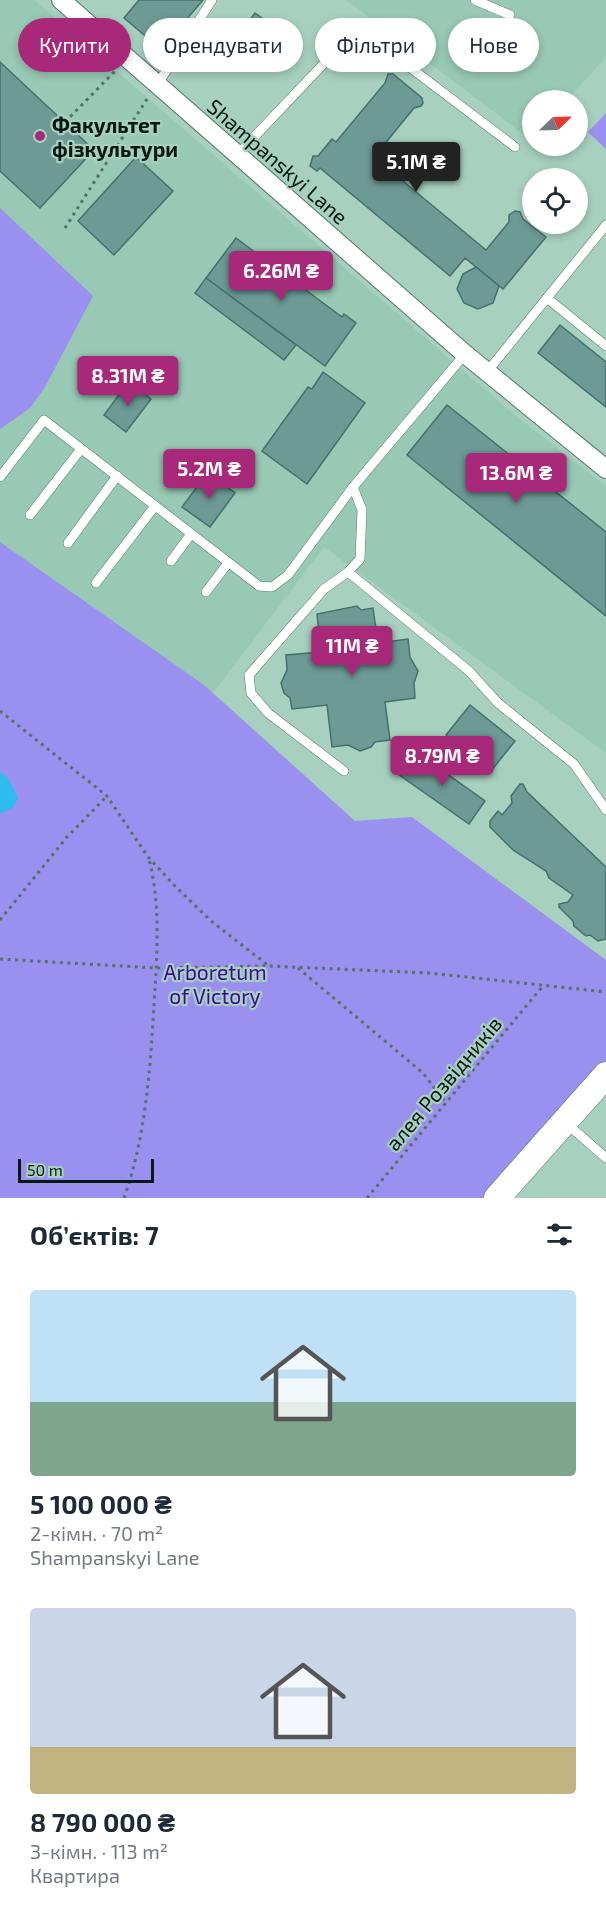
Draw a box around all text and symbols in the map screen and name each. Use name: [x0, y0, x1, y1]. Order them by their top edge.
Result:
chip: Купити: [18, 18, 131, 72]
chip: Орендувати: [143, 18, 303, 72]
chip: Фільтри: [315, 18, 436, 72]
chip: Нове: [448, 18, 539, 72]
north arrow: [522, 90, 588, 156]
map controls: [522, 90, 588, 234]
street label: Shampanskyi Lane: [203, 93, 353, 229]
place label: Факультет фізкультури: [52, 112, 178, 161]
marker: Факультет фізкультури: [33, 129, 47, 143]
pin: 5.1M ₴: [367, 142, 465, 193]
text: 5.1M ₴: [386, 149, 446, 173]
button: locate: [522, 168, 588, 234]
pin: 6.26M ₴: [226, 251, 336, 302]
text: 6.26M ₴: [243, 258, 319, 282]
pin: 8.31M ₴: [73, 356, 183, 407]
text: 8.31M ₴: [91, 363, 165, 387]
pin: 5.2M ₴: [160, 449, 258, 500]
pin: 13.6M ₴: [461, 453, 571, 504]
text: 5.2M ₴: [177, 456, 241, 480]
text: 13.6M ₴: [480, 460, 552, 484]
pin: 11M ₴: [310, 626, 394, 677]
text: 11M ₴: [325, 633, 379, 657]
pin: 8.79M ₴: [387, 736, 497, 787]
text: 8.79M ₴: [404, 743, 480, 767]
park label: Arboretum of Victory: [163, 959, 267, 1008]
street label: алея Розвідників: [380, 1011, 506, 1155]
scale bar: [18, 1156, 154, 1184]
text: 50 m: [27, 1160, 63, 1179]
icon: filters: [543, 1218, 576, 1251]
text: Об’єктів: 7: [30, 1219, 159, 1250]
icon: home: [249, 1329, 357, 1437]
text: 5 100 000 ₴: [30, 1488, 172, 1519]
text: 2-кімн. · 70 m²: [30, 1521, 163, 1545]
text: Shampanskyi Lane: [30, 1545, 200, 1569]
icon: home: [249, 1647, 357, 1755]
text: 8 790 000 ₴: [30, 1806, 175, 1837]
text: 3-кімн. · 113 m²: [30, 1839, 168, 1863]
text: Квартира: [30, 1863, 120, 1887]

